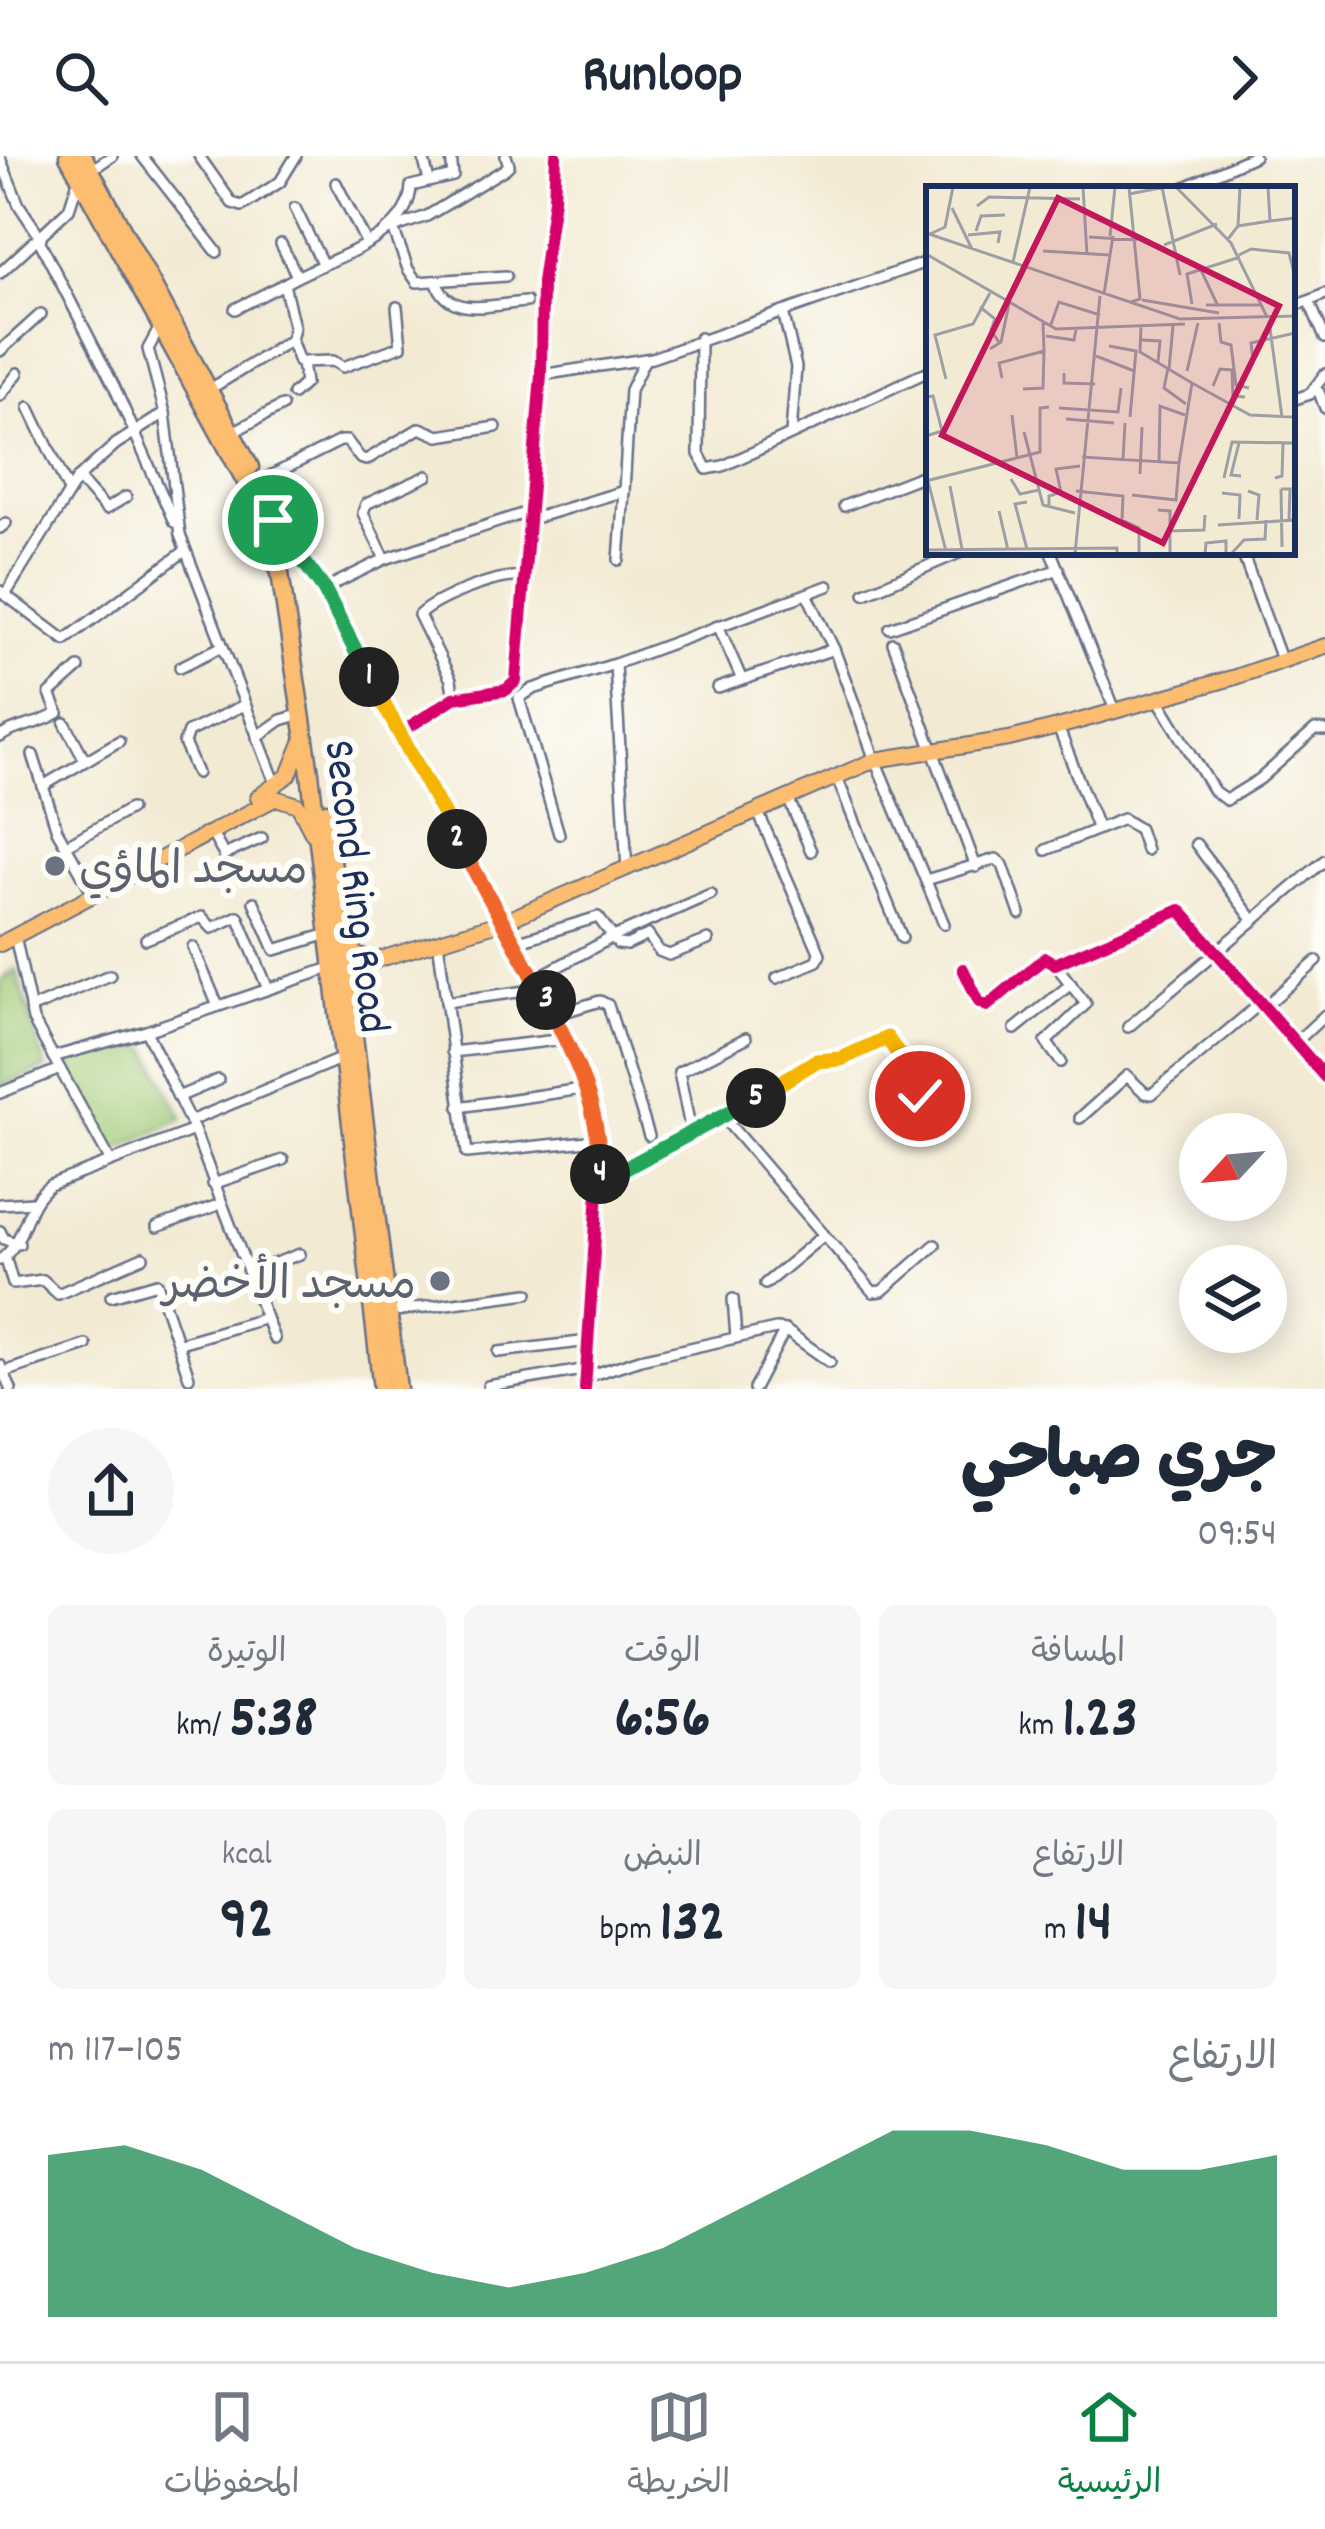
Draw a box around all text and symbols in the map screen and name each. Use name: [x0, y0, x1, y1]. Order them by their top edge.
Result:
text: Runloop: [582, 40, 743, 117]
icon: search: [48, 45, 114, 111]
icon: forward: [1211, 45, 1277, 111]
inset map: [926, 186, 1295, 555]
pin: [222, 469, 324, 571]
icon: arrive: [240, 487, 306, 553]
pin: 1: [339, 647, 399, 707]
text: 1: [365, 653, 373, 700]
street label: Second Ring Road: [303, 737, 403, 1037]
pin: 2: [427, 809, 487, 869]
text: 2: [450, 815, 464, 862]
place label: مسجد الماؤي: [79, 841, 308, 905]
marker: مسجد الماؤي: [42, 853, 68, 879]
pin: 3: [516, 970, 576, 1030]
text: 3: [539, 976, 553, 1023]
pin: [869, 1045, 971, 1147]
icon: check: [887, 1063, 953, 1129]
pin: 5: [726, 1068, 786, 1128]
text: 5: [748, 1074, 764, 1121]
north arrow: [1179, 1113, 1287, 1221]
map controls: [1179, 1113, 1287, 1353]
pin: 4: [570, 1144, 630, 1204]
text: 4: [593, 1150, 607, 1197]
button: layers: [1179, 1245, 1287, 1353]
place label: مسجد الأخضر: [159, 1253, 416, 1320]
marker: مسجد الأخضر: [427, 1268, 453, 1294]
text: جري صباحي: [961, 1417, 1277, 1511]
button: share: [48, 1428, 174, 1554]
text: 09:54: [1197, 1509, 1277, 1564]
text: الوتيرة: [207, 1631, 287, 1678]
text: الوقت: [624, 1631, 701, 1678]
text: المسافة: [1031, 1631, 1125, 1678]
text: 5:38: [229, 1679, 318, 1765]
text: 6:56: [614, 1679, 711, 1765]
text: 1.23: [1062, 1679, 1138, 1765]
text: /km: [176, 1704, 229, 1751]
text: km: [1018, 1704, 1062, 1751]
text: kcal: [222, 1833, 272, 1880]
text: النبض: [623, 1835, 702, 1882]
text: الارتفاع: [1032, 1835, 1124, 1882]
text: 92: [220, 1880, 274, 1966]
text: 132: [659, 1883, 725, 1969]
text: 14: [1074, 1883, 1112, 1969]
text: bpm: [600, 1908, 659, 1955]
text: m: [1044, 1908, 1074, 1955]
text: 105–117 m: [48, 2025, 183, 2080]
text: الارتفاع: [1168, 2033, 1277, 2088]
tab: المحفوظات: [164, 2384, 300, 2510]
tab: الخريطة: [627, 2384, 730, 2510]
tab: الرئيسية: [1058, 2384, 1161, 2510]

